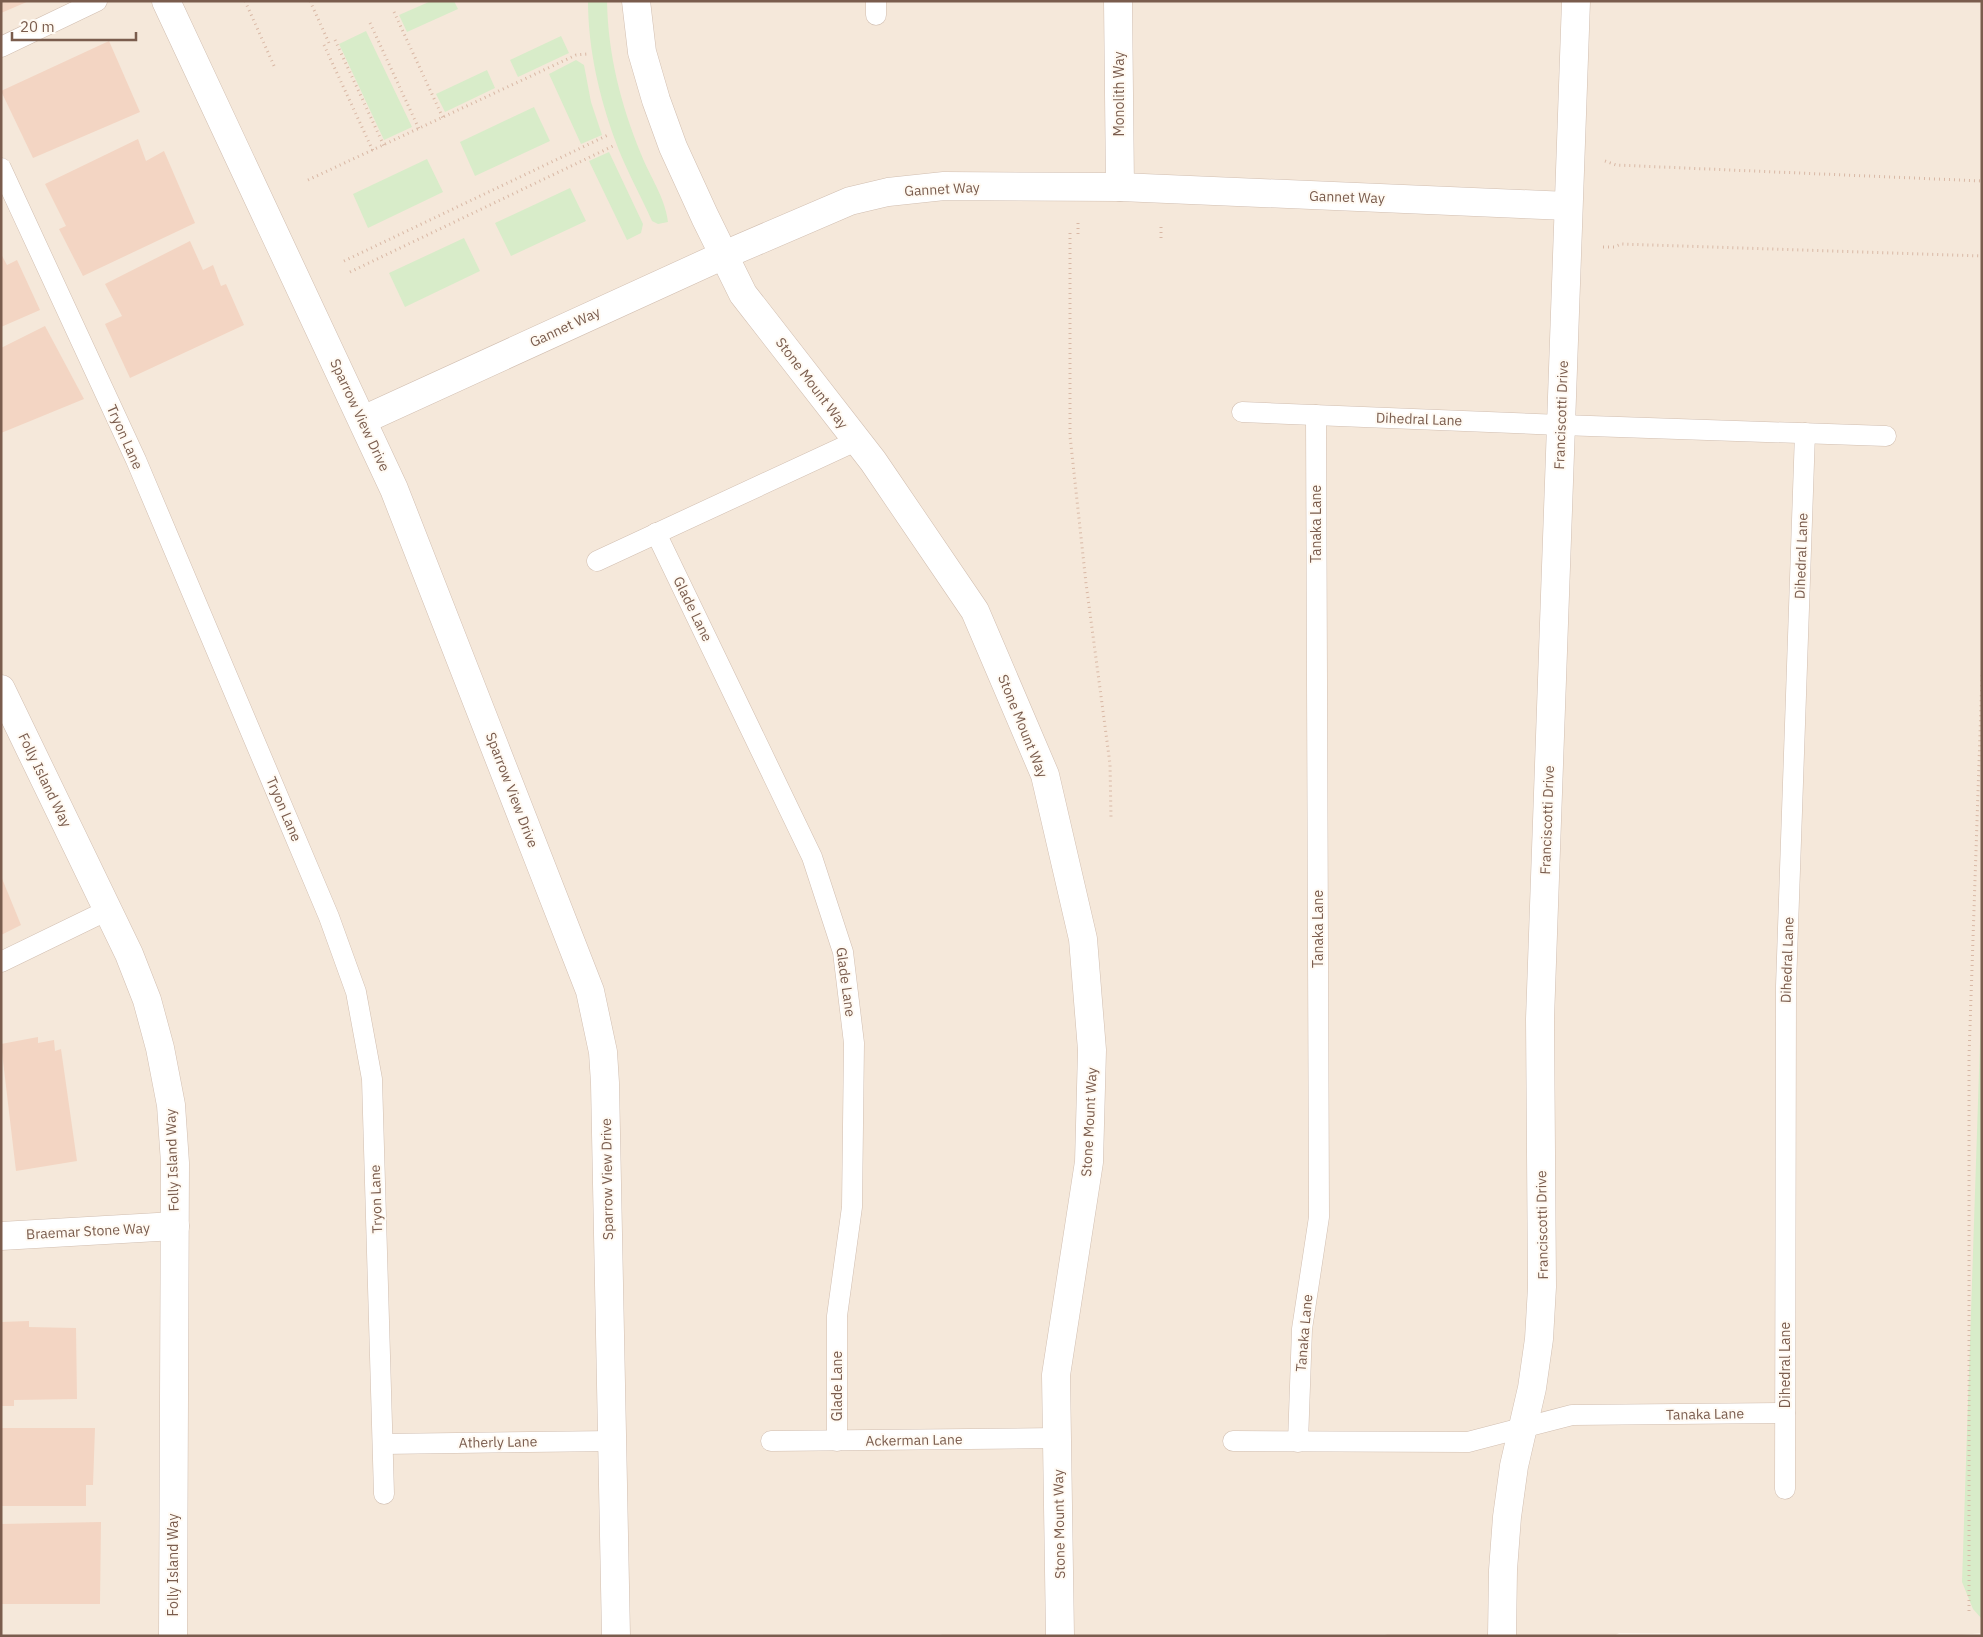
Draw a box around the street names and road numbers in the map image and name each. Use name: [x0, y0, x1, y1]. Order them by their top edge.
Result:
street label: Monolith Way: [1110, 51, 1128, 137]
street label: Gannet Way: [904, 178, 980, 200]
street label: Gannet Way: [1309, 187, 1385, 207]
street label: Gannet Way: [527, 303, 603, 351]
street label: Stone Mount Way: [772, 334, 852, 432]
street label: Sparrow View Drive: [326, 356, 394, 474]
street label: Franciscotti Drive: [1550, 360, 1572, 470]
street label: Tryon Lane: [103, 402, 147, 472]
street label: Dihedral Lane: [1375, 408, 1463, 430]
street label: Tanaka Lane: [1307, 485, 1325, 563]
street label: Dihedral Lane: [1790, 512, 1812, 600]
street label: Glade Lane: [670, 573, 717, 645]
street label: Stone Mount Way: [994, 672, 1052, 780]
street label: Folly Island Way: [14, 730, 76, 830]
street label: Sparrow View Drive: [482, 730, 542, 850]
street label: Franciscotti Drive: [1536, 765, 1558, 875]
street label: Tryon Lane: [262, 774, 306, 844]
street label: Tanaka Lane: [1309, 890, 1327, 968]
street label: Dihedral Lane: [1776, 916, 1798, 1004]
street label: Glade Lane: [832, 946, 860, 1018]
street label: Stone Mount Way: [1077, 1067, 1101, 1177]
street label: Folly Island Way: [161, 1108, 183, 1212]
street label: Sparrow View Drive: [597, 1118, 617, 1240]
street label: Tryon Lane: [366, 1164, 386, 1234]
street label: Franciscotti Drive: [1532, 1170, 1552, 1280]
street label: Braemar Stone Way: [26, 1219, 150, 1243]
street label: Tanaka Lane: [1292, 1293, 1316, 1373]
street label: Dihedral Lane: [1776, 1321, 1794, 1408]
street label: Glade Lane: [828, 1351, 846, 1421]
street label: Tanaka Lane: [1666, 1404, 1745, 1424]
street label: Ackerman Lane: [865, 1430, 963, 1450]
street label: Atherly Lane: [459, 1432, 538, 1452]
street label: Stone Mount Way: [1049, 1469, 1069, 1579]
street label: Folly Island Way: [164, 1514, 182, 1616]

